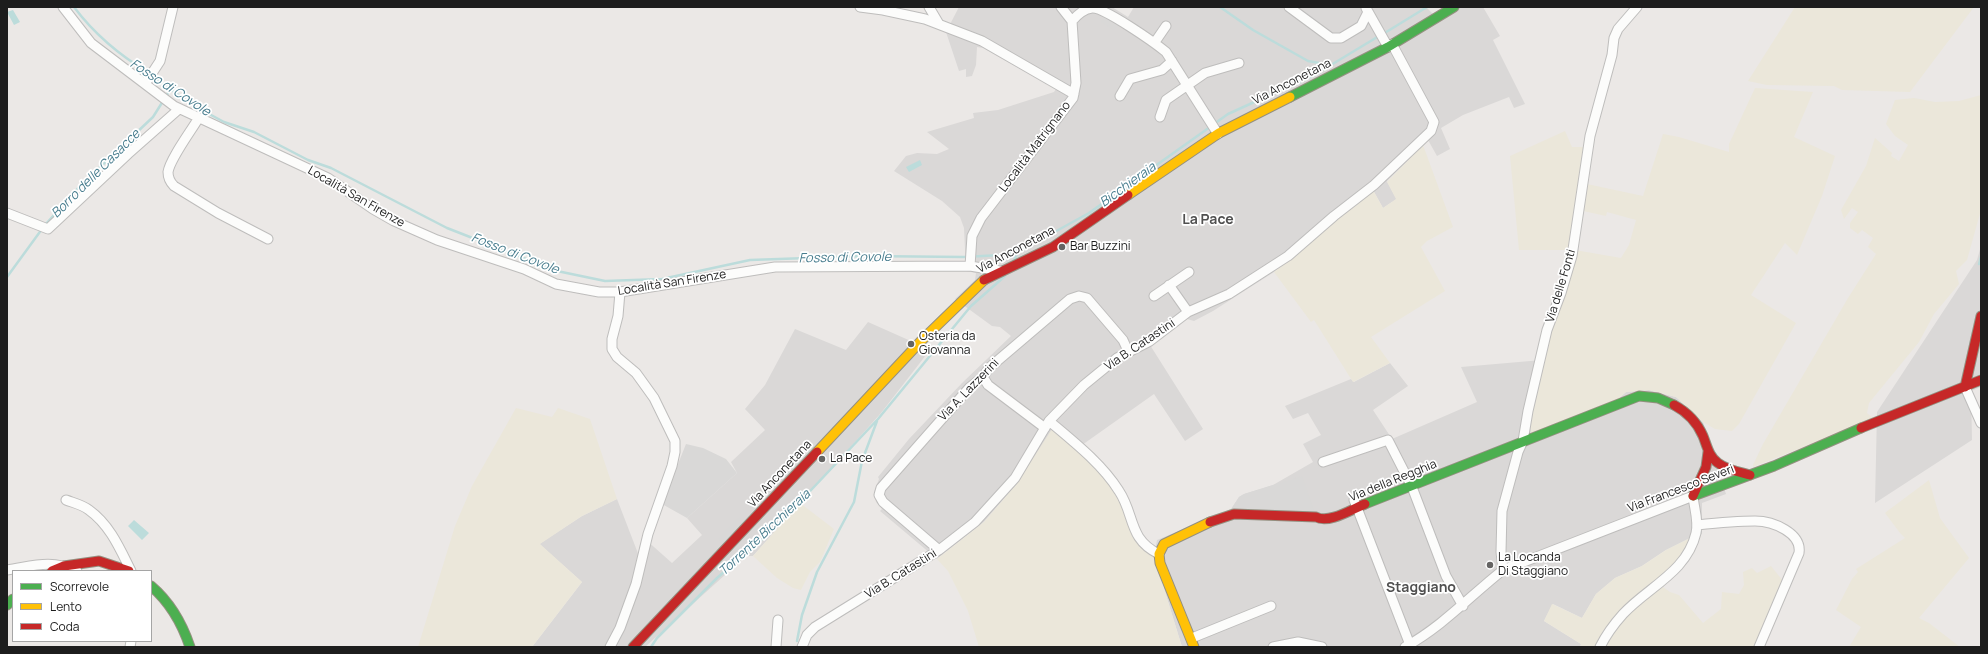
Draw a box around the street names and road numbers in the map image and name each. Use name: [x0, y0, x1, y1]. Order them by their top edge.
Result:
street label: Via Anconetana: [1250, 56, 1334, 108]
street label: Località Matrignano: [996, 99, 1074, 195]
street label: Località San Firenze: [305, 163, 407, 231]
street label: Via Anconetana: [974, 223, 1058, 277]
street label: Via delle Fonti: [1543, 248, 1579, 324]
street label: Località San Firenze: [617, 267, 727, 299]
street label: Via B. Catastini: [1102, 316, 1178, 374]
street label: Via A. Lazzerini: [936, 356, 1002, 424]
street label: Via Anconetana: [745, 437, 815, 511]
street label: Via della Regghia: [1347, 457, 1439, 505]
street label: Via Francesco Severi: [1626, 462, 1736, 516]
street label: Via B. Catastini: [862, 546, 940, 602]

